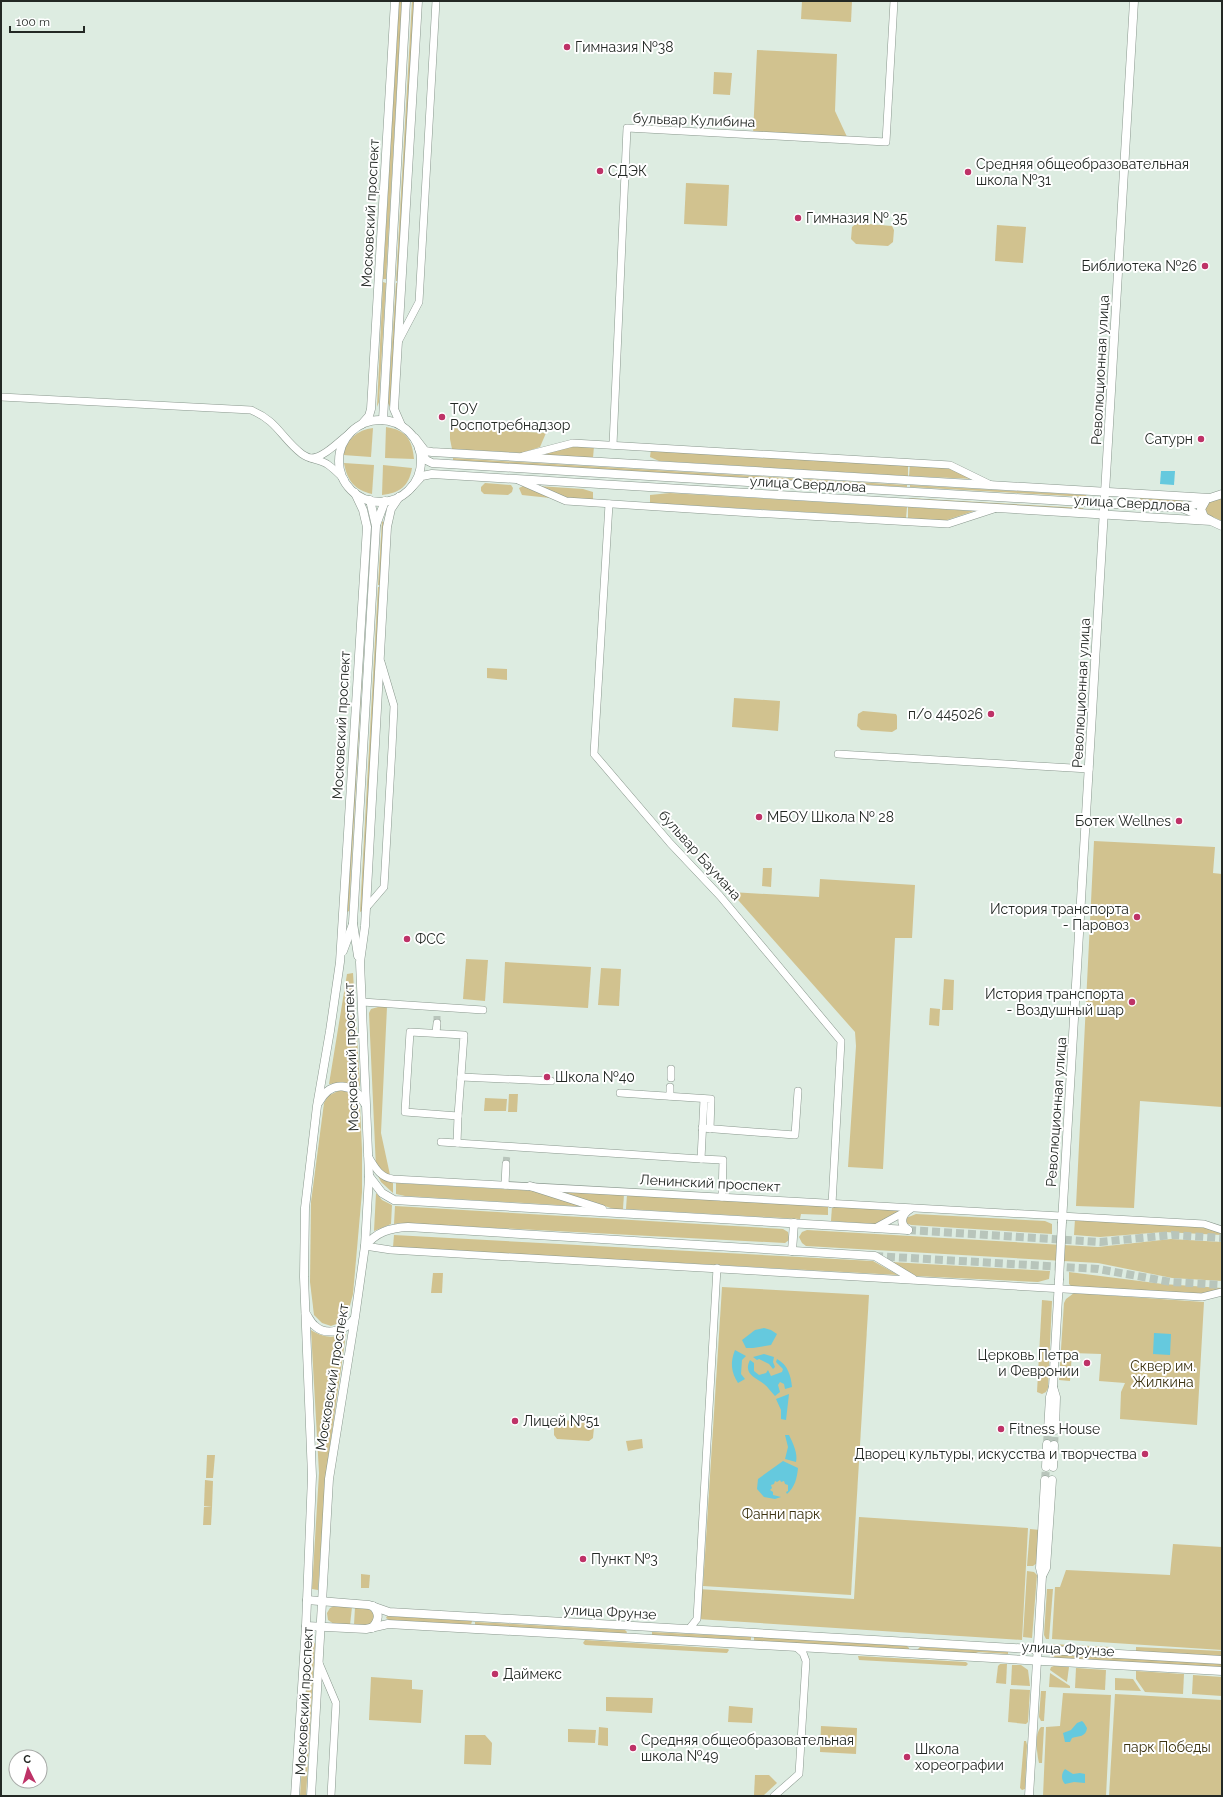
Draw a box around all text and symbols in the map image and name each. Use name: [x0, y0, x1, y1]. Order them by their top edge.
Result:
scale bar: [10, 8, 84, 34]
text: 100 m: [16, 15, 50, 29]
place label: Гимназия №38: [575, 39, 673, 55]
marker: Гимназия №38: [562, 42, 572, 52]
street label: бульвар Кулибина: [632, 110, 756, 130]
street label: Московский проспект: [358, 138, 382, 288]
place label: Средняя общеобразовательная школа №31: [976, 156, 1189, 188]
place label: СДЭК: [608, 163, 647, 179]
marker: СДЭК: [595, 166, 605, 176]
marker: Средняя общеобразовательная школа №31: [963, 167, 973, 177]
place label: Гимназия № 35: [806, 210, 908, 226]
marker: Гимназия № 35: [793, 213, 803, 223]
place label: Библиотека №26: [1081, 258, 1197, 274]
marker: Библиотека №26: [1200, 261, 1210, 271]
street label: Революционная улица: [1088, 295, 1112, 445]
place label: ТОУ Роспотребнадзор: [450, 401, 571, 433]
marker: ТОУ Роспотребнадзор: [437, 412, 447, 422]
place label: Сатурн: [1145, 431, 1193, 447]
marker: Сатурн: [1196, 434, 1206, 444]
street label: улица Свердлова: [749, 473, 867, 495]
street label: улица Свердлова: [1073, 492, 1191, 514]
street label: Революционная улица: [1069, 618, 1093, 768]
street label: Московский проспект: [329, 650, 353, 800]
place label: п/о 445026: [908, 706, 983, 722]
marker: п/о 445026: [986, 709, 996, 719]
street label: бульвар Баумана: [655, 807, 745, 903]
place label: МБОУ Школа № 28: [767, 809, 894, 825]
marker: МБОУ Школа № 28: [754, 812, 764, 822]
place label: Ботек Wellnes: [1075, 813, 1171, 829]
marker: Ботек Wellnes: [1174, 816, 1184, 826]
place label: История транспорта - Паровоз: [990, 901, 1129, 933]
marker: История транспорта - Паровоз: [1132, 912, 1142, 922]
place label: ФСС: [415, 931, 446, 947]
marker: ФСС: [402, 934, 412, 944]
street label: Московский проспект: [340, 982, 362, 1132]
place label: История транспорта - Воздушный шар: [985, 986, 1124, 1018]
marker: История транспорта - Воздушный шар: [1127, 997, 1137, 1007]
street label: Революционная улица: [1043, 1036, 1069, 1188]
place label: Школа №40: [555, 1069, 635, 1085]
marker: Школа №40: [542, 1072, 552, 1082]
street label: Ленинский проспект: [639, 1171, 781, 1195]
street label: Московский проспект: [312, 1302, 352, 1452]
place label: Церковь Петра и Февронии: [978, 1347, 1079, 1379]
marker: Церковь Петра и Февронии: [1082, 1358, 1092, 1368]
park label: Сквер им. Жилкина: [1130, 1358, 1196, 1390]
place label: Лицей №51: [523, 1413, 599, 1429]
marker: Лицей №51: [510, 1416, 520, 1426]
place label: Fitness House: [1009, 1421, 1100, 1437]
marker: Fitness House: [996, 1424, 1006, 1434]
place label: Дворец культуры, искусства и творчества: [854, 1446, 1137, 1462]
marker: Дворец культуры, искусства и творчества: [1140, 1449, 1150, 1459]
park label: Фанни парк: [742, 1506, 820, 1522]
place label: Пункт №3: [591, 1551, 658, 1567]
marker: Пункт №3: [578, 1554, 588, 1564]
street label: улица Фрунзе: [563, 1602, 657, 1622]
street label: Московский проспект: [292, 1626, 316, 1776]
street label: улица Фрунзе: [1021, 1639, 1115, 1659]
place label: Даймекс: [503, 1666, 562, 1682]
marker: Даймекс: [490, 1669, 500, 1679]
place label: Средняя общеобразовательная школа №49: [641, 1732, 854, 1764]
park label: парк Победы: [1123, 1739, 1211, 1755]
place label: Школа хореографии: [915, 1741, 1004, 1773]
marker: Средняя общеобразовательная школа №49: [628, 1743, 638, 1753]
north arrow: [8, 1749, 48, 1789]
marker: Школа хореографии: [902, 1752, 912, 1762]
text: С: [23, 1753, 32, 1766]

